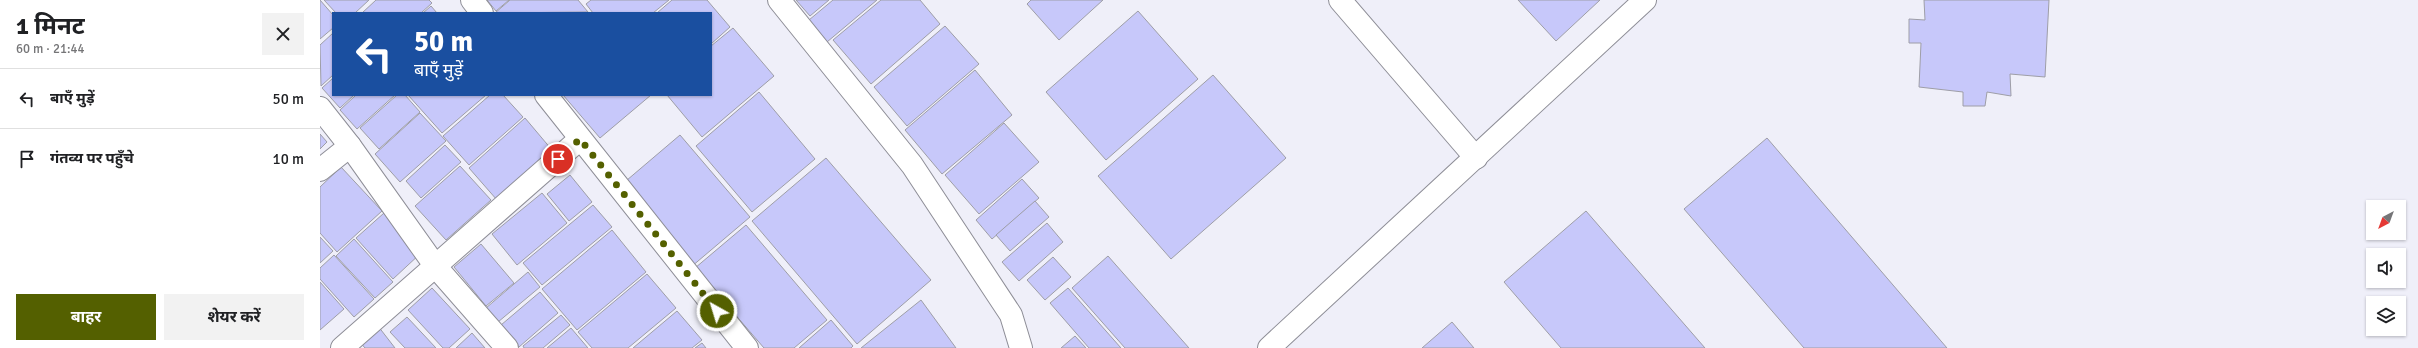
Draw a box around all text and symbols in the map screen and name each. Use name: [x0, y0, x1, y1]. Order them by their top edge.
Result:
text: 1 मिनट: [16, 11, 85, 41]
button: close: [262, 13, 304, 55]
text: 50 m: [414, 25, 473, 59]
icon: left: [348, 28, 400, 80]
text: 60 m · 21:44: [16, 41, 85, 57]
text: बाएँ मुड़ें: [414, 59, 463, 81]
icon: left: [16, 88, 38, 110]
text: बाएँ मुड़ें: [50, 89, 94, 107]
text: 50 m: [273, 90, 304, 108]
pin: [541, 142, 575, 176]
icon: arrive: [16, 148, 38, 170]
icon: arrive: [547, 148, 569, 170]
text: गंतव्य पर पहुँचे: [50, 149, 134, 167]
text: 10 m: [273, 150, 304, 168]
north arrow: [2366, 200, 2406, 240]
map controls: [2366, 200, 2406, 336]
button: sound: [2366, 248, 2406, 288]
position arrow: [696, 290, 738, 332]
button: बाहर: [16, 294, 156, 340]
button: शेयर करें: [164, 294, 304, 340]
button: layers: [2366, 296, 2406, 336]

